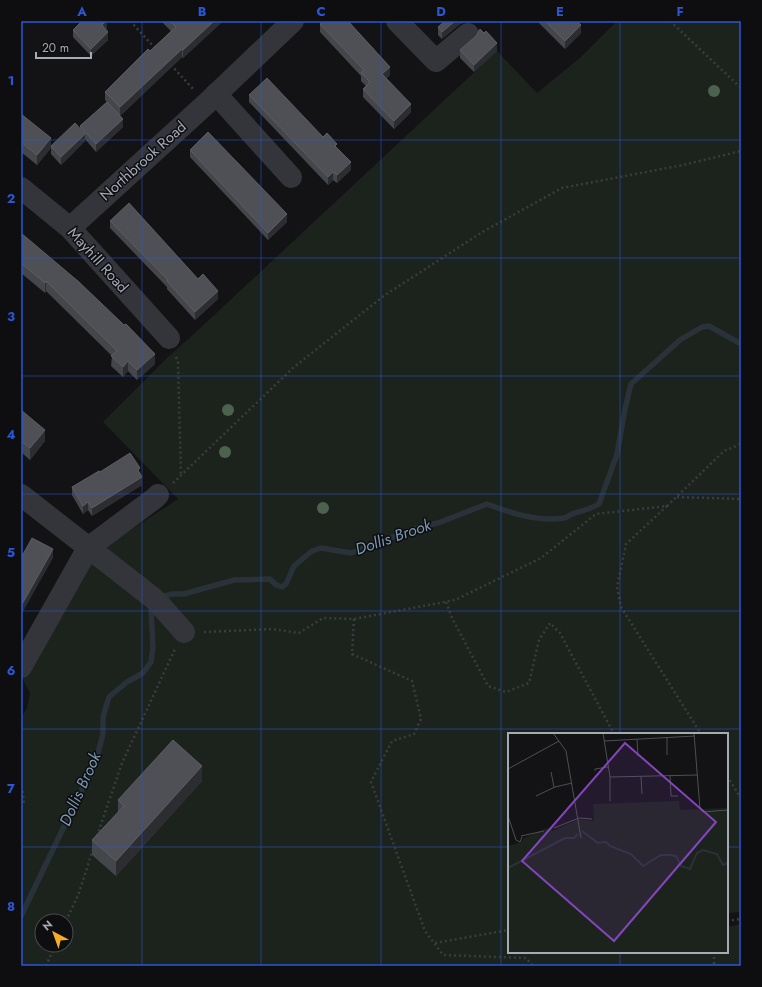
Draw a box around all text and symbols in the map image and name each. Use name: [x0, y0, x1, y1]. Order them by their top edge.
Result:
text: A: [76, 2, 87, 21]
text: B: [198, 2, 207, 21]
text: C: [316, 2, 326, 21]
text: D: [436, 2, 446, 21]
text: E: [556, 2, 564, 21]
text: F: [676, 2, 684, 21]
scale bar: [36, 34, 91, 60]
text: 20 m: [42, 39, 69, 57]
text: 1: [8, 71, 14, 90]
street label: Northbrook Road: [95, 116, 191, 206]
text: 2: [7, 189, 15, 208]
street label: Mayhill Road: [63, 222, 133, 298]
text: 3: [7, 307, 15, 326]
text: 4: [6, 425, 16, 444]
water label: Dollis Brook: [352, 513, 435, 561]
text: 5: [7, 543, 15, 562]
text: 6: [7, 661, 16, 680]
inset map: [508, 733, 728, 953]
water label: Dollis Brook: [53, 747, 107, 830]
text: 7: [7, 779, 15, 798]
text: 8: [7, 897, 15, 916]
north arrow: [34, 913, 74, 953]
text: N: [39, 917, 56, 934]

